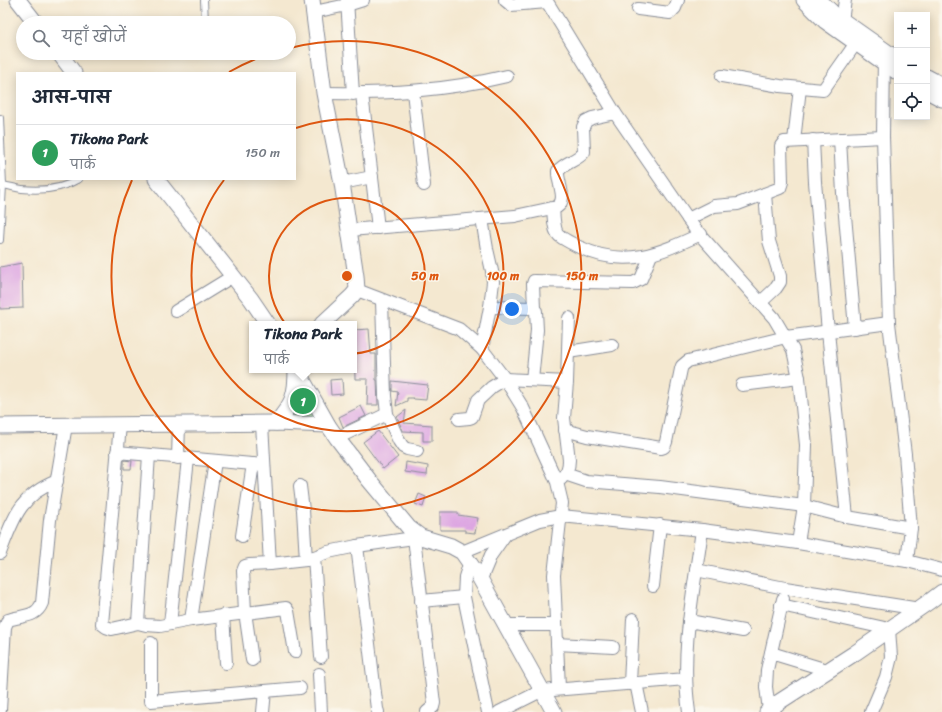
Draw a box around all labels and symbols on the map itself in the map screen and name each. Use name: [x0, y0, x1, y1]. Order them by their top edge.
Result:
text: 50 m: [411, 265, 439, 287]
text: 100 m: [487, 265, 520, 287]
text: 150 m: [566, 265, 599, 287]
centre of rings: [340, 269, 354, 283]
your location: [502, 299, 522, 319]
pin: 1: [290, 386, 316, 416]

